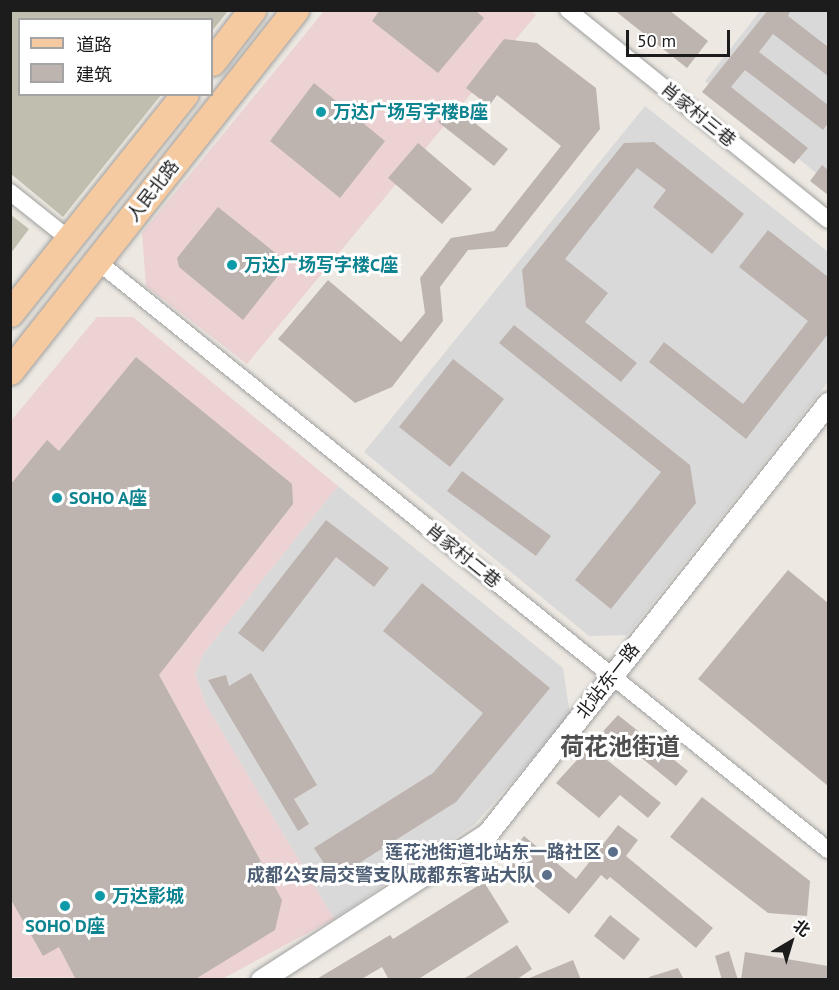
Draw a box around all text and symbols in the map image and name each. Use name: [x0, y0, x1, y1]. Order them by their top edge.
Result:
legend: [18, 18, 213, 96]
scale bar: [629, 18, 732, 56]
text: 50 m: [637, 29, 676, 52]
text: 道路: [76, 33, 112, 56]
text: 建筑: [76, 63, 112, 86]
street label: 肖家村三巷: [656, 78, 740, 152]
place label: 万达广场写字楼B座: [333, 101, 488, 123]
marker: 万达广场写字楼B座: [314, 105, 328, 119]
street label: 人民北路: [122, 156, 184, 226]
place label: 万达广场写字楼C座: [244, 254, 398, 276]
marker: 万达广场写字楼C座: [225, 258, 239, 272]
place label: SOHO A座: [69, 487, 148, 509]
marker: SOHO A座: [50, 491, 64, 505]
street label: 肖家村二巷: [421, 519, 505, 593]
street label: 北站东一路: [572, 639, 644, 723]
district label: 荷花池街道: [560, 733, 680, 761]
place label: 莲花池街道北站东一路社区: [385, 841, 601, 863]
marker: 莲花池街道北站东一路社区: [606, 845, 620, 859]
place label: 成都公安局交警支队成都东客站大队: [247, 864, 535, 886]
marker: 成都公安局交警支队成都东客站大队: [540, 868, 554, 882]
place label: 万达影城: [112, 885, 184, 907]
marker: 万达影城: [93, 889, 107, 903]
marker: SOHO D座: [58, 899, 72, 913]
north arrow: [761, 912, 821, 972]
place label: SOHO D座: [25, 915, 105, 937]
text: 北: [790, 915, 815, 941]

